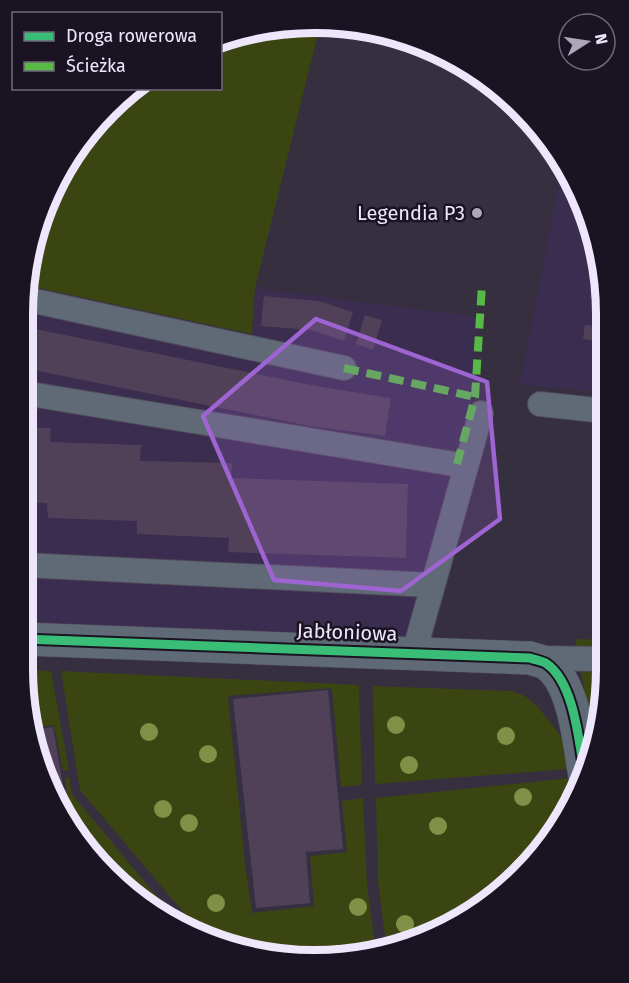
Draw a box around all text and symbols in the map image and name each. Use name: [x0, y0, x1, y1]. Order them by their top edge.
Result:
legend: [12, 12, 222, 90]
north arrow: [557, 12, 617, 72]
text: Droga rowerowa: [66, 25, 197, 47]
text: N: [591, 32, 612, 46]
text: Ścieżka: [66, 55, 126, 77]
place label: Legendia P3: [357, 201, 465, 225]
marker: Legendia P3: [470, 206, 484, 220]
street label: Jabłoniowa: [296, 618, 398, 646]

